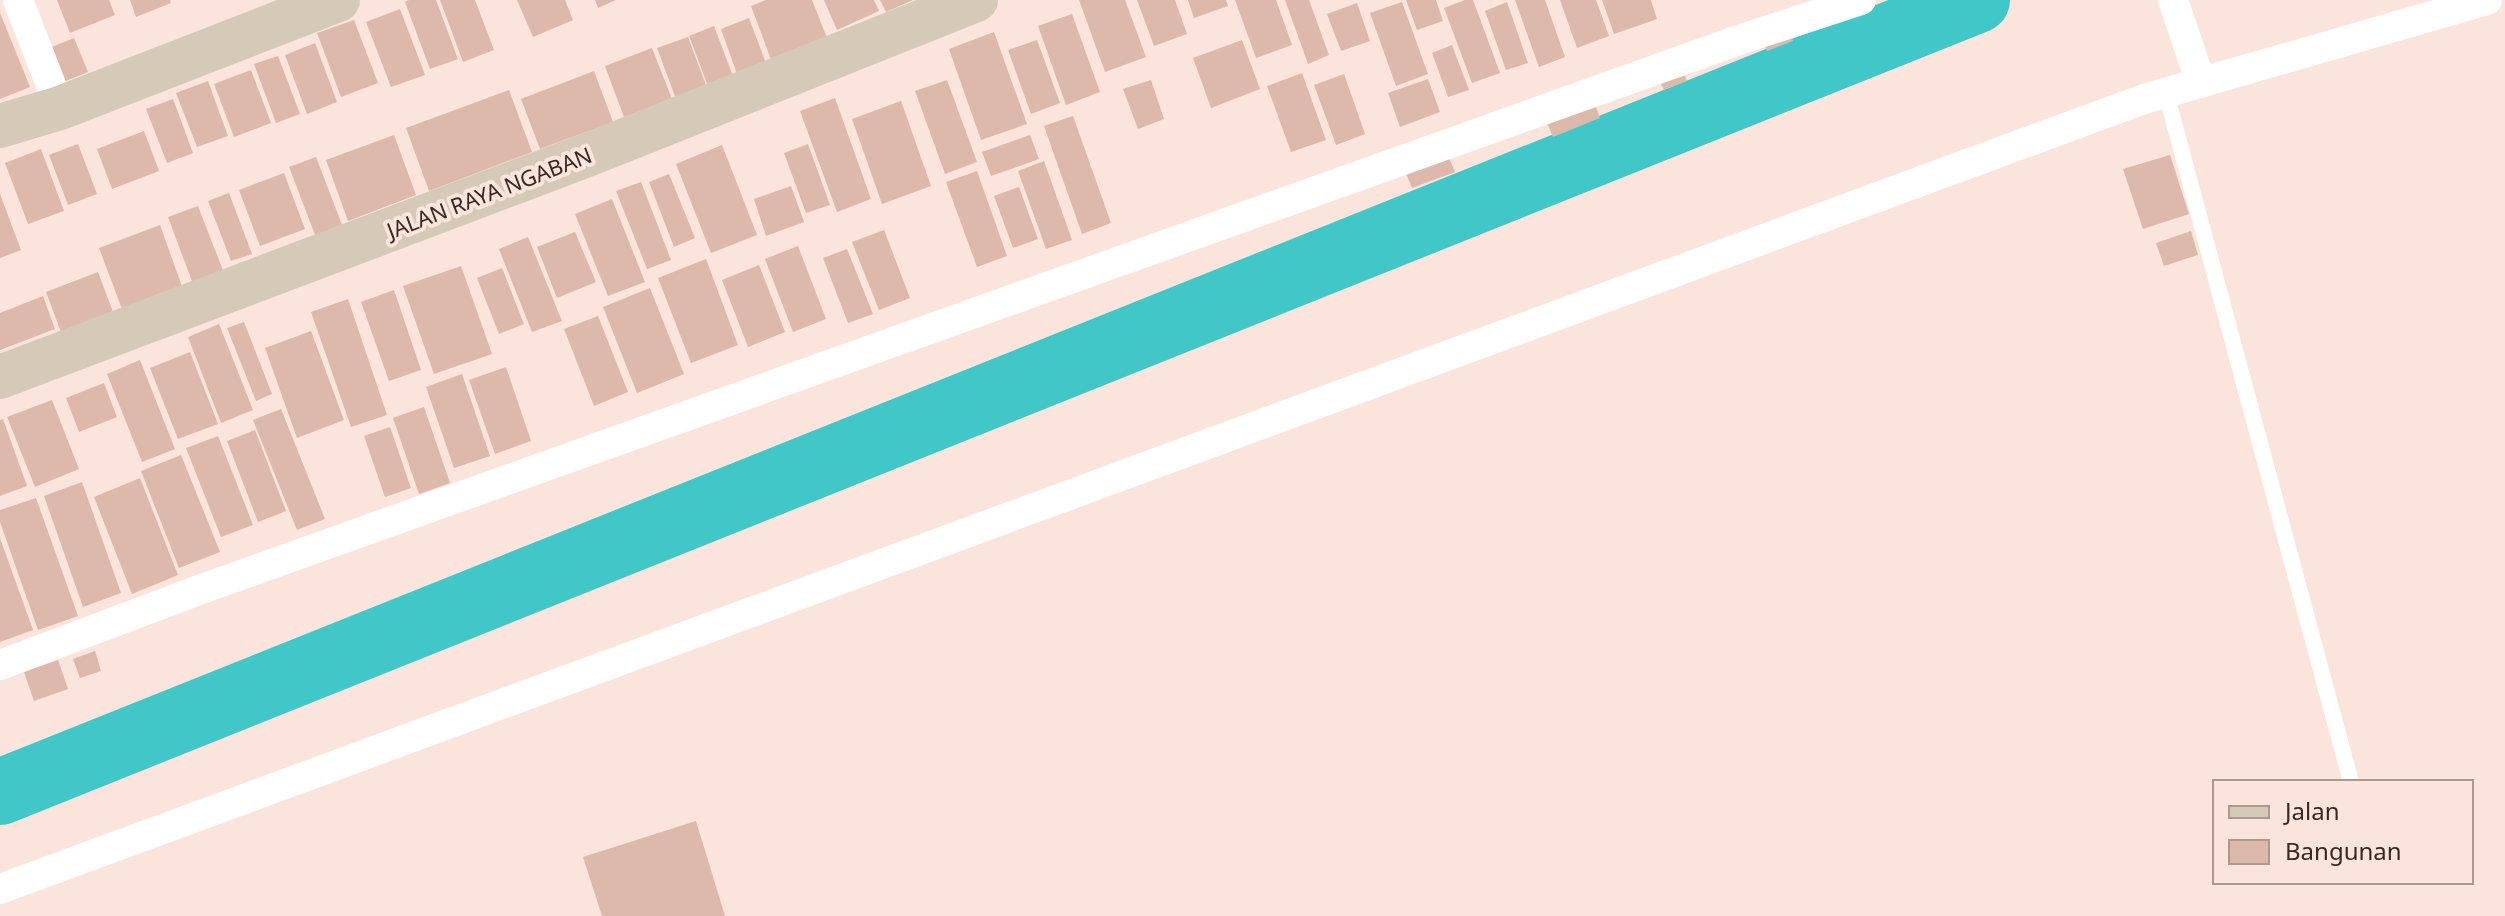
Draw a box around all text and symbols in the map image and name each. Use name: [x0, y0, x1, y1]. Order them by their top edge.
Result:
street label: JALAN RAYA NGABAN: [380, 139, 596, 246]
legend: [2213, 780, 2473, 884]
text: Jalan: [2283, 794, 2340, 827]
text: Bangunan: [2285, 834, 2402, 867]

